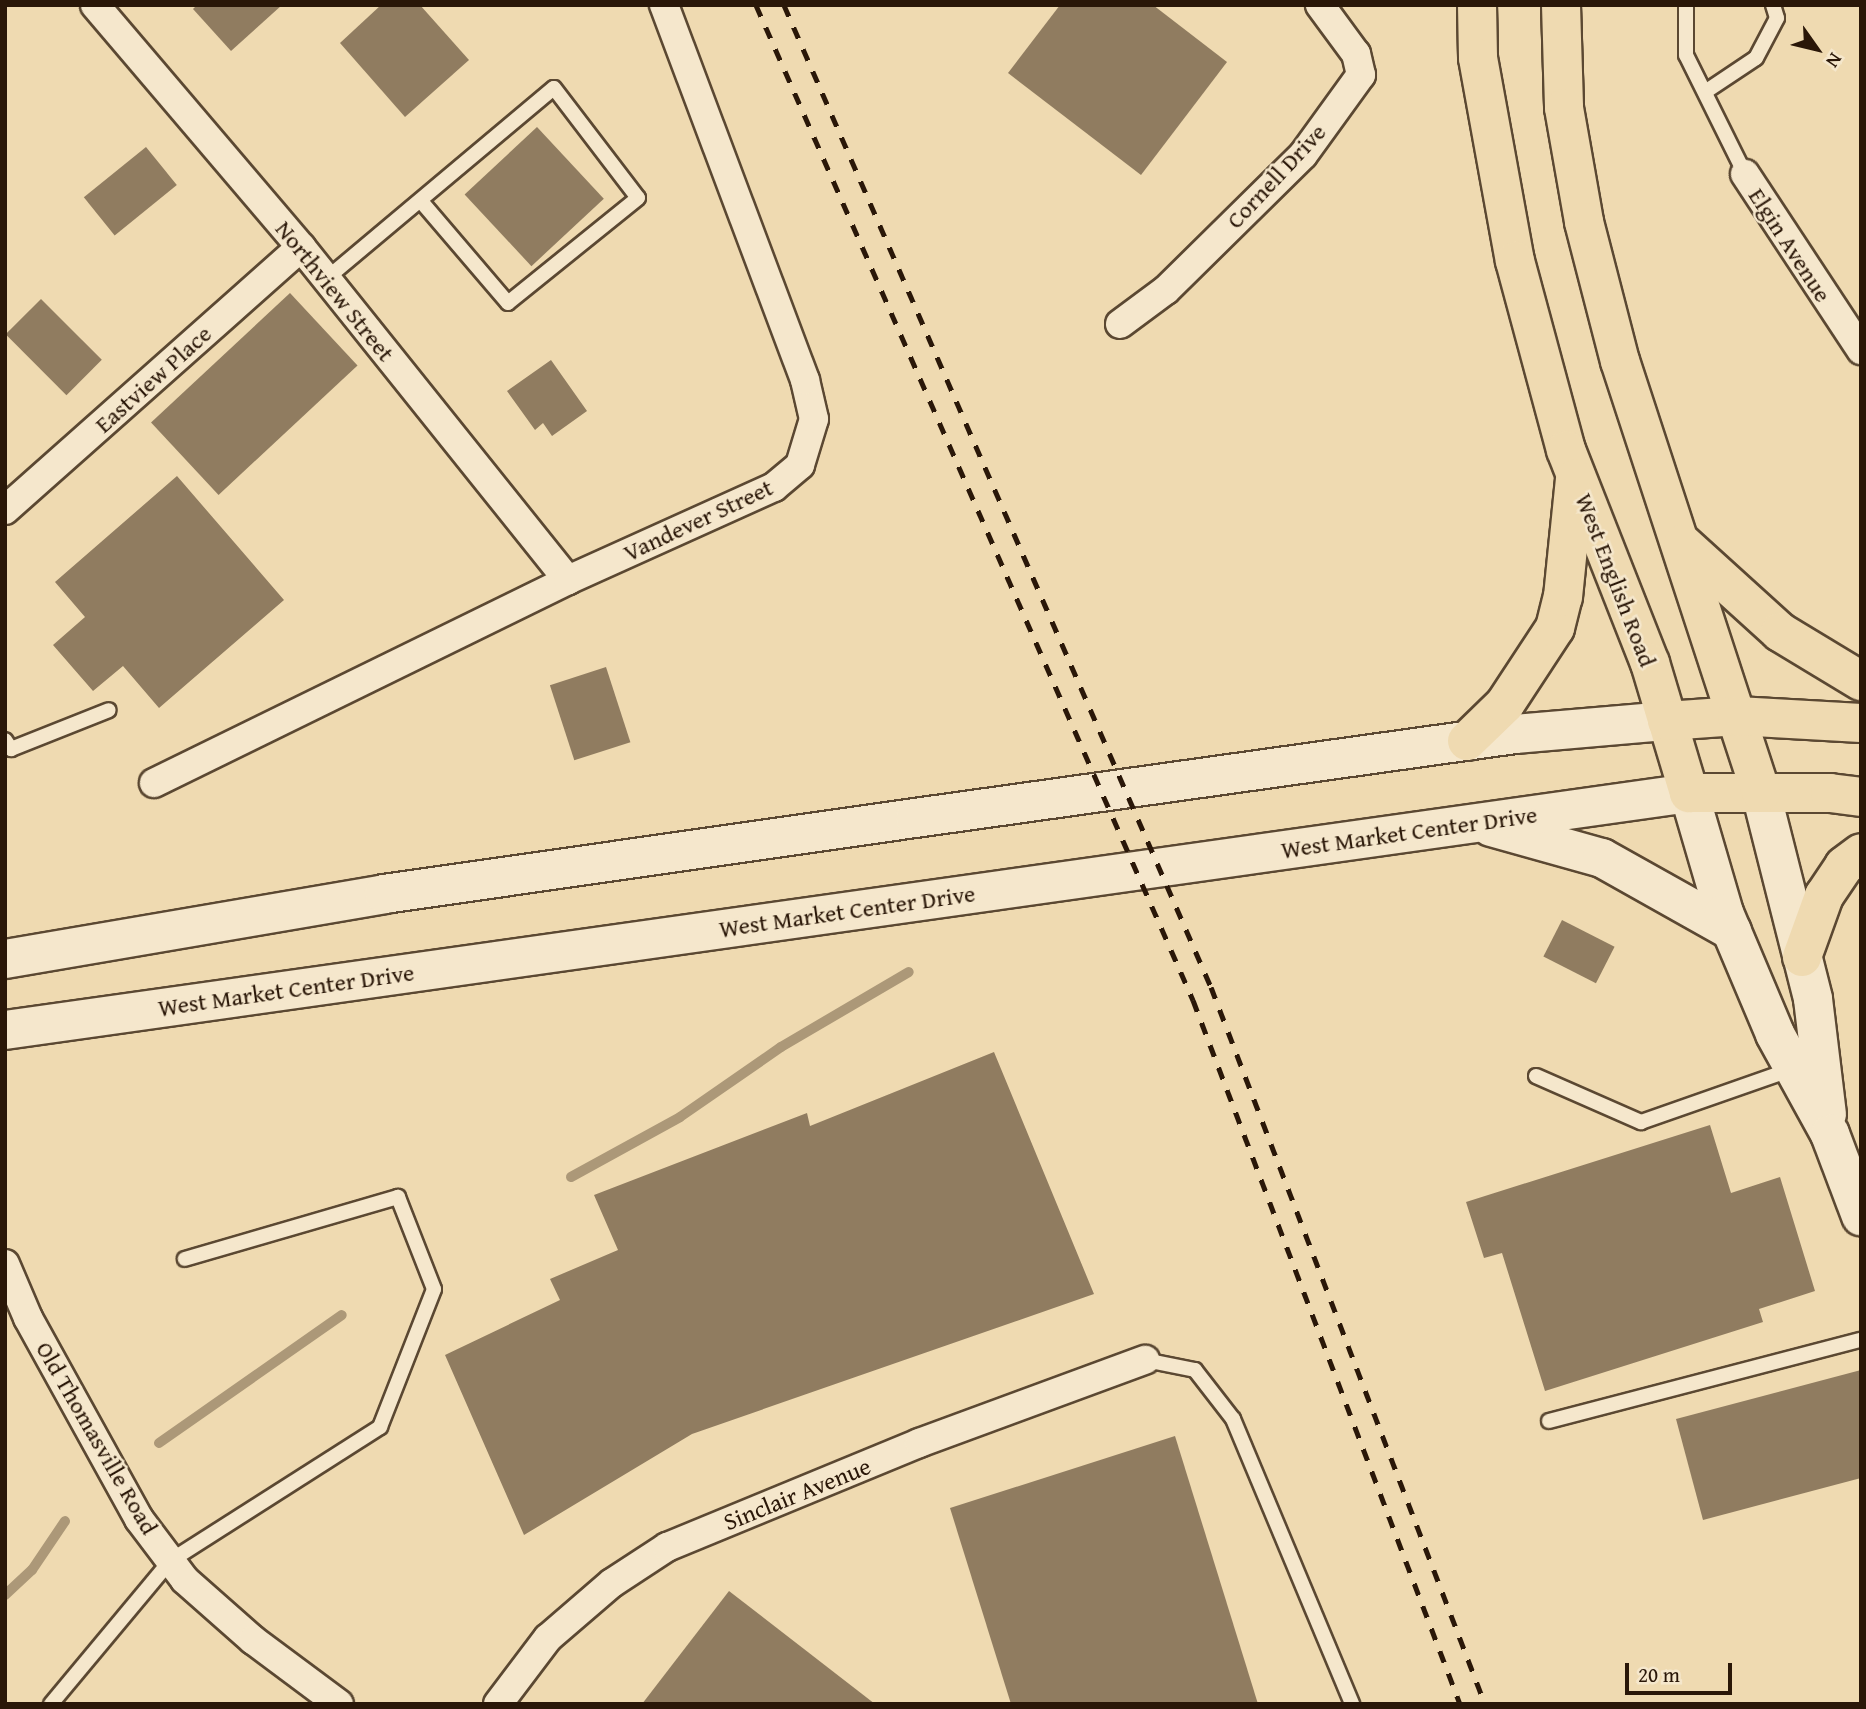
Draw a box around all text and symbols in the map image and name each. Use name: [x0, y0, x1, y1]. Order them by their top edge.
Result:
north arrow: [1782, 14, 1852, 84]
text: N: [1819, 48, 1850, 74]
street label: Cornell Drive: [1220, 118, 1332, 234]
street label: Elgin Avenue: [1743, 183, 1837, 307]
street label: Northview Street: [269, 215, 401, 367]
street label: Eastview Place: [89, 319, 217, 439]
street label: Vandever Street: [619, 473, 777, 567]
street label: West English Road: [1570, 489, 1662, 671]
street label: West Market Center Drive: [1279, 800, 1539, 864]
street label: West Market Center Drive: [717, 879, 977, 943]
street label: West Market Center Drive: [156, 958, 416, 1022]
street label: Old Thomasville Road: [30, 1336, 164, 1540]
street label: Sinclair Avenue: [719, 1451, 875, 1537]
scale bar: [1628, 1650, 1735, 1694]
text: 20 m: [1638, 1659, 1680, 1690]

